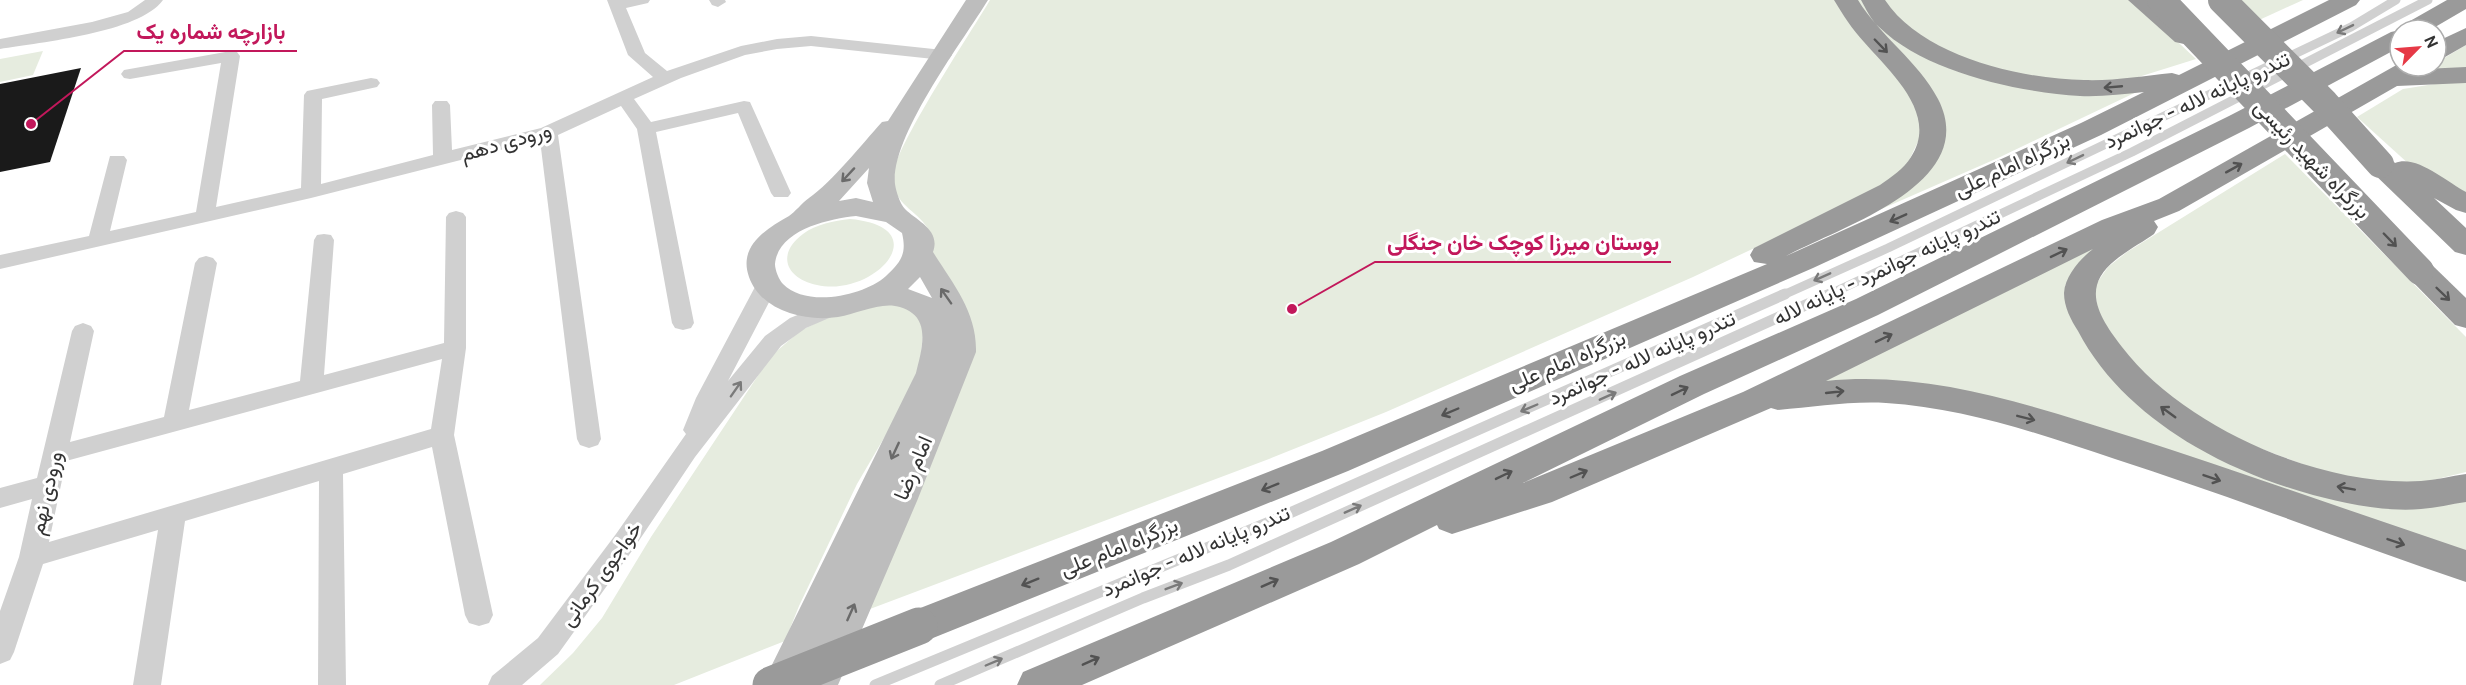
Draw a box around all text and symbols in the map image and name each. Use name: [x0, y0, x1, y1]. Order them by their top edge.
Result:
callout: بازارچه شماره یک: [124, 11, 297, 51]
text: بازارچه شماره یک: [137, 18, 285, 47]
north arrow: [2388, 18, 2448, 78]
one-way arrow: [2337, 24, 2355, 36]
text: N: [2420, 33, 2442, 51]
one-way arrow: [1874, 38, 1888, 53]
street label: تندرو پایانه لاله - جوانمرد: [2100, 46, 2294, 155]
one-way arrow: [2103, 82, 2123, 93]
street label: بزرگراه شهید رئیسی: [2248, 94, 2376, 224]
street label: ورودی دهم: [458, 117, 555, 168]
street label: بزرگراه امام علی: [1950, 127, 2074, 204]
one-way arrow: [2066, 153, 2084, 165]
one-way arrow: [2225, 162, 2242, 174]
one-way arrow: [841, 167, 855, 182]
street label: تندرو پایانه جوانمرد - پایانه لاله: [1769, 203, 2005, 332]
one-way arrow: [1890, 212, 1908, 224]
callout: بوستان میرزا کوچک خان جنگلی: [1375, 222, 1671, 262]
text: بوستان میرزا کوچک خان جنگلی: [1387, 229, 1659, 258]
one-way arrow: [2382, 232, 2397, 247]
one-way arrow: [2049, 246, 2067, 258]
one-way arrow: [1813, 272, 1831, 283]
one-way arrow: [2435, 286, 2450, 301]
one-way arrow: [940, 288, 952, 305]
street label: تندرو پایانه لاله - جوانمرد: [1545, 305, 1740, 412]
street label: بزرگراه امام علی: [1505, 325, 1630, 398]
one-way arrow: [1874, 332, 1892, 344]
one-way arrow: [730, 381, 742, 397]
one-way arrow: [1670, 384, 1688, 396]
one-way arrow: [1824, 387, 1844, 398]
one-way arrow: [1598, 390, 1616, 401]
one-way arrow: [1521, 403, 1539, 415]
one-way arrow: [2160, 406, 2176, 418]
one-way arrow: [1441, 407, 1459, 418]
one-way arrow: [2017, 413, 2036, 425]
street label: امام رضا: [888, 432, 939, 504]
one-way arrow: [889, 442, 901, 460]
street label: ورودی نهم: [24, 449, 69, 538]
one-way arrow: [1570, 468, 1588, 480]
one-way arrow: [1495, 469, 1513, 481]
one-way arrow: [2202, 474, 2221, 485]
one-way arrow: [1261, 482, 1280, 493]
one-way arrow: [2336, 482, 2356, 493]
street label: تندرو پایانه لاله - جوانمرد: [1098, 500, 1294, 603]
one-way arrow: [1343, 503, 1361, 515]
street label: بزرگراه امام علی: [1056, 512, 1182, 583]
street label: خواجوی کرمانی: [554, 516, 648, 632]
one-way arrow: [2386, 537, 2405, 548]
one-way arrow: [1021, 577, 1040, 588]
one-way arrow: [1260, 577, 1279, 588]
one-way arrow: [1164, 580, 1182, 591]
one-way arrow: [845, 604, 857, 622]
one-way arrow: [1082, 655, 1100, 667]
one-way arrow: [984, 656, 1003, 667]

